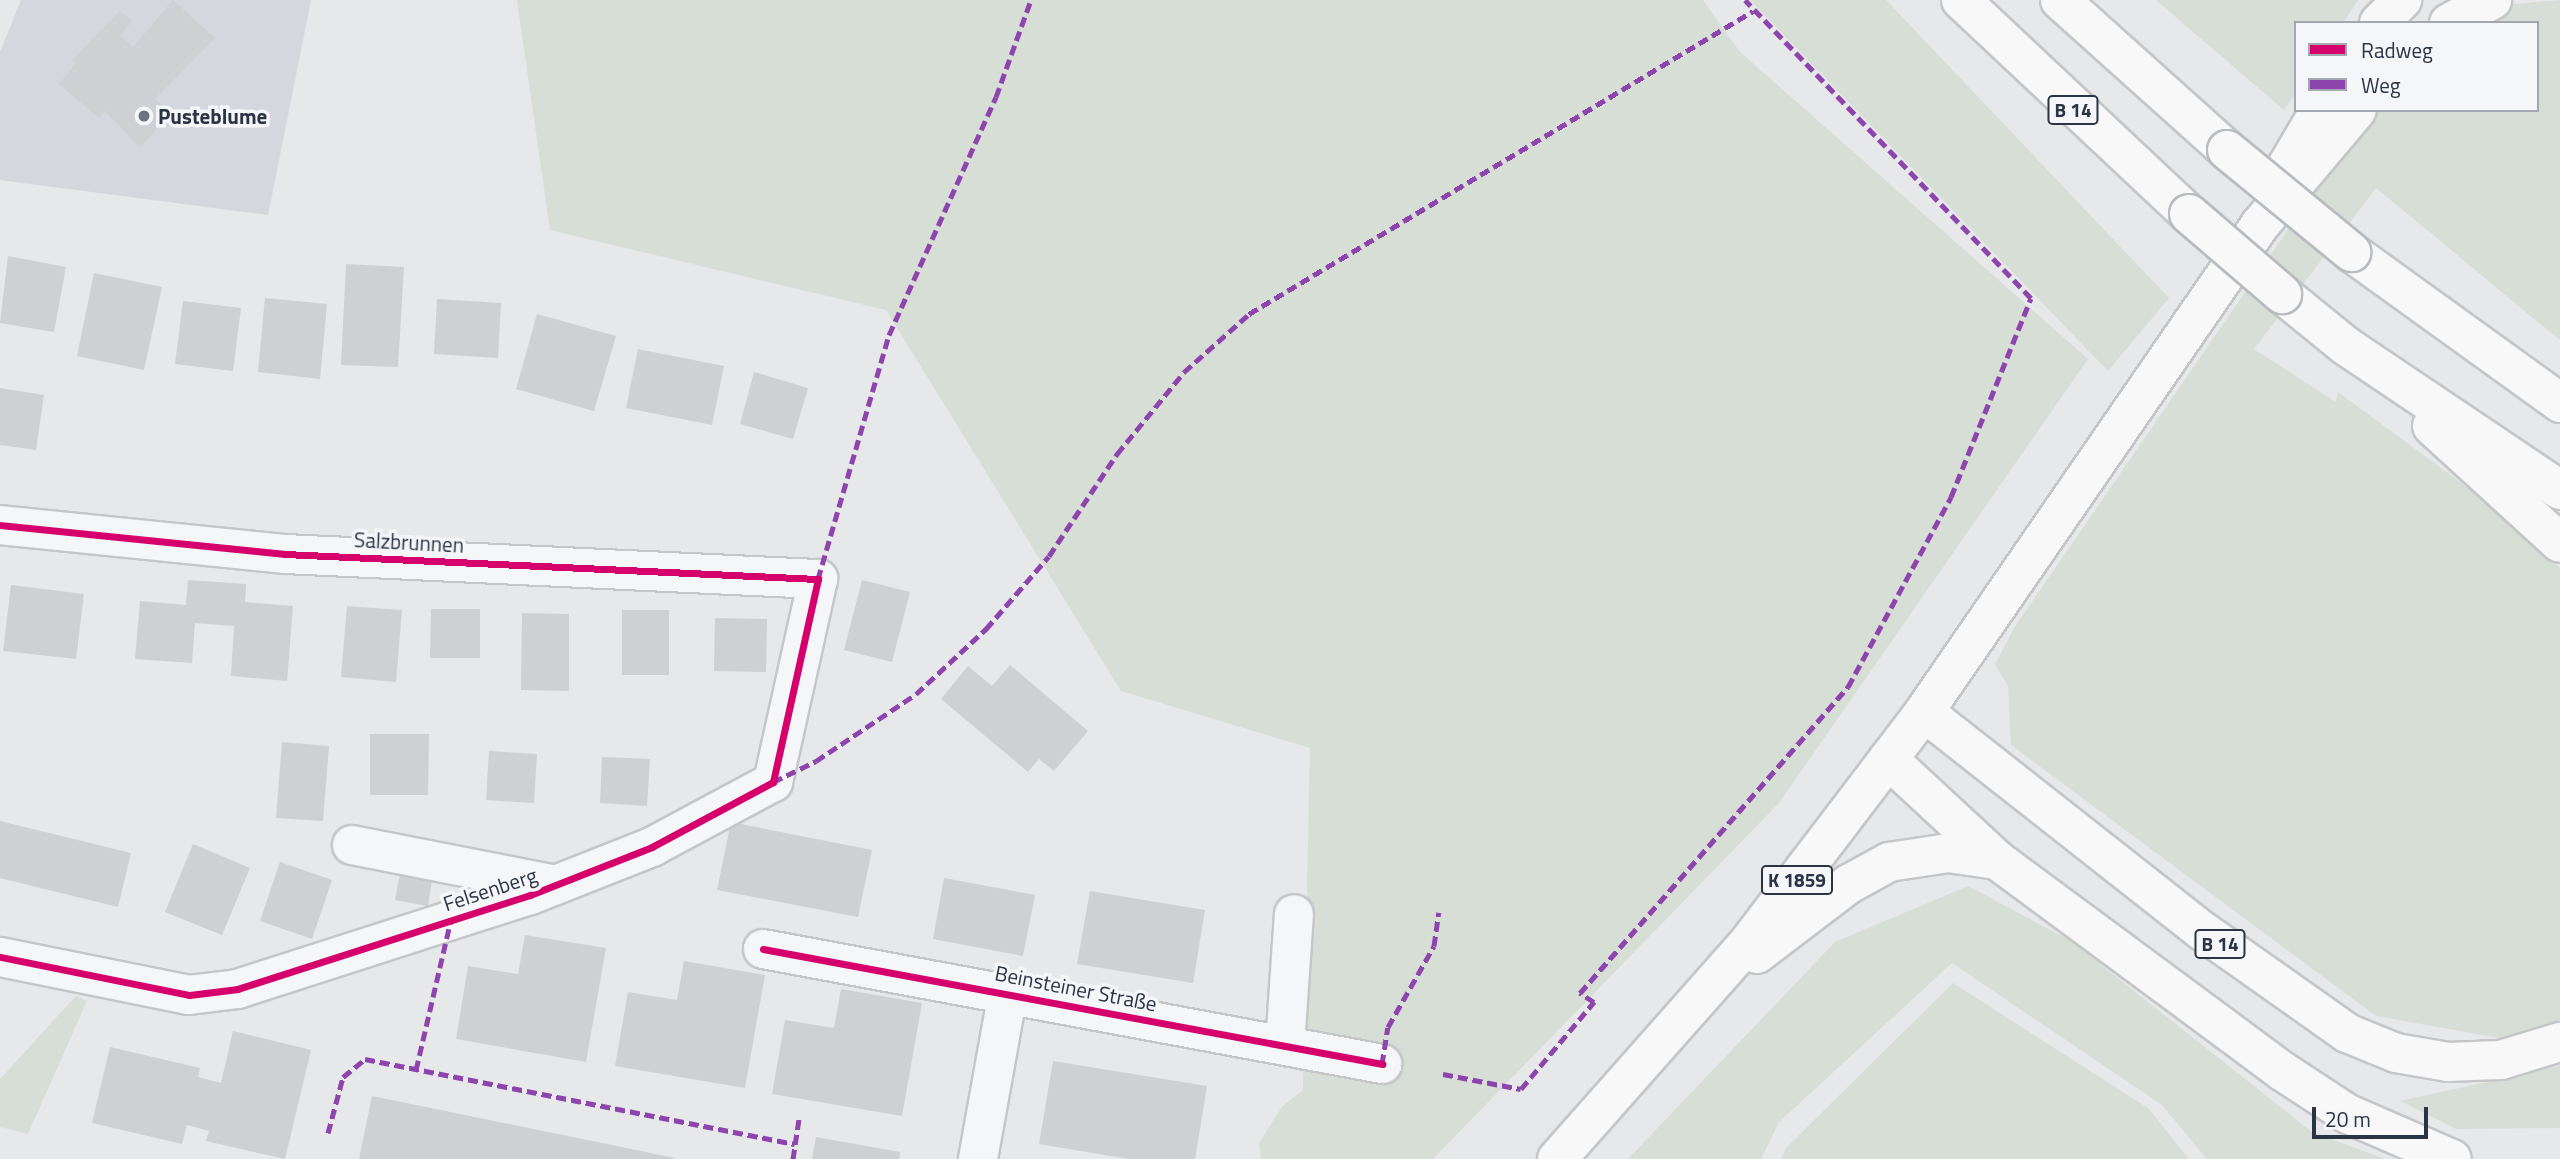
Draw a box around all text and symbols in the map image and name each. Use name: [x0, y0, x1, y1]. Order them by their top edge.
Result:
legend: [2294, 21, 2539, 112]
text: Radweg: [2361, 34, 2433, 66]
text: Weg: [2361, 69, 2401, 101]
road number: B 14: [2047, 94, 2099, 125]
place label: Pusteblume: [158, 103, 267, 129]
marker: Pusteblume: [136, 108, 152, 124]
street label: Salzbrunnen: [353, 527, 465, 557]
street label: Felsenberg: [440, 862, 540, 916]
road number: K 1859: [1760, 864, 1834, 895]
road number: B 14: [2194, 928, 2246, 960]
street label: Beinsteiner Straße: [993, 960, 1159, 1016]
scale bar: [2315, 1092, 2430, 1136]
text: 20 m: [2325, 1103, 2371, 1135]

